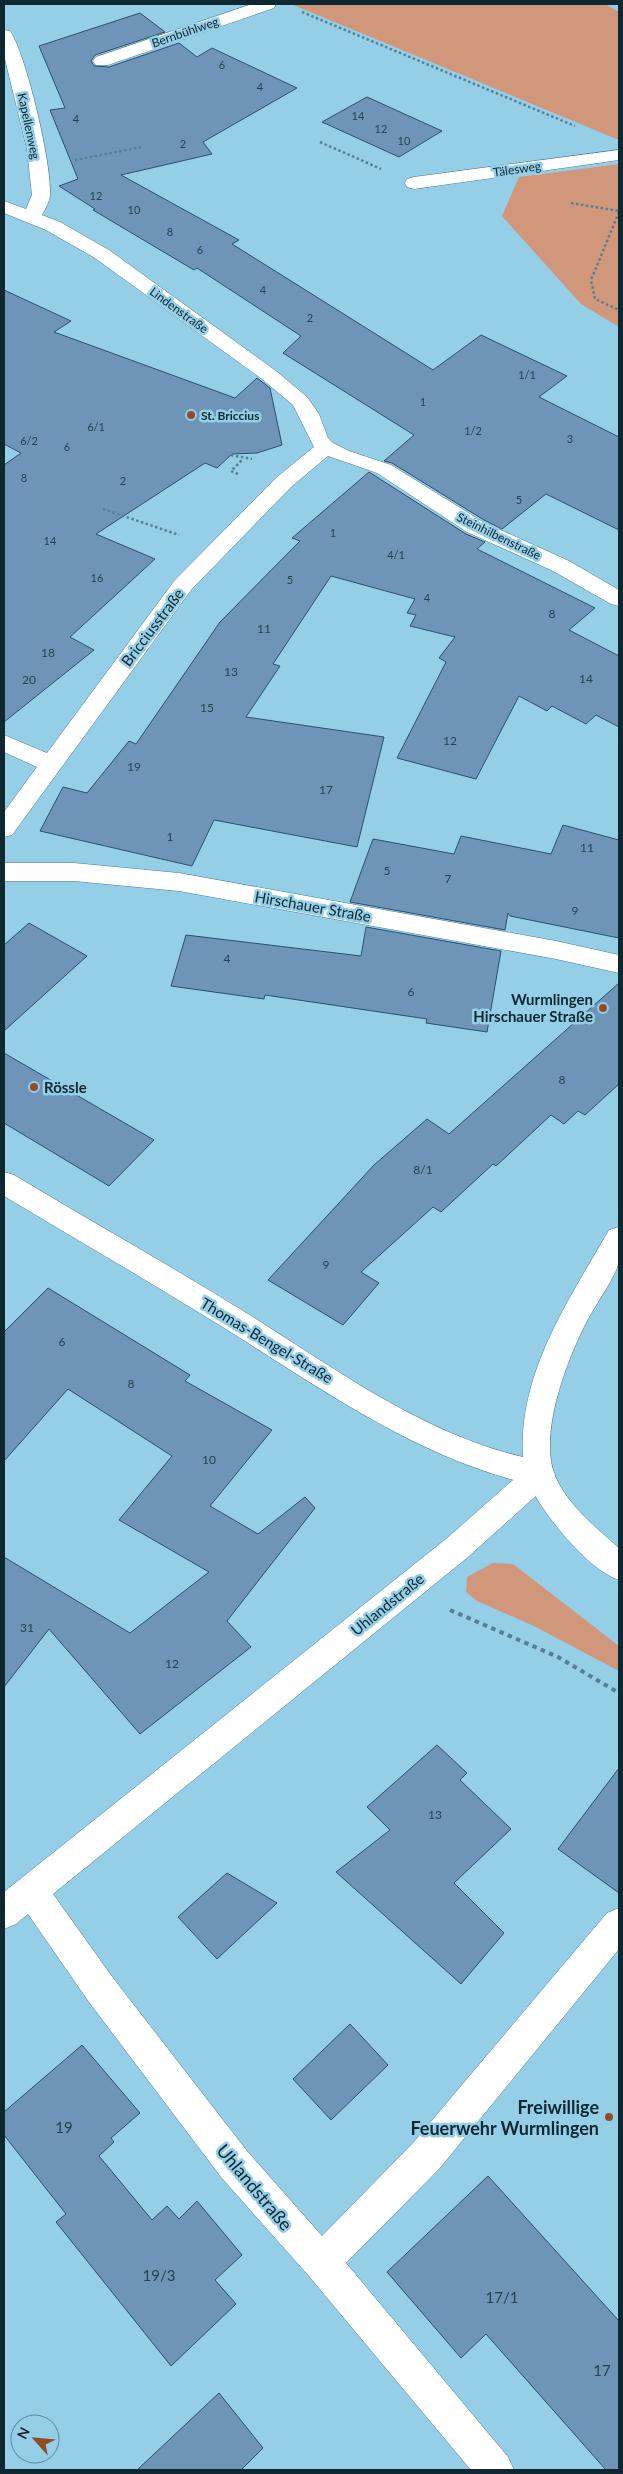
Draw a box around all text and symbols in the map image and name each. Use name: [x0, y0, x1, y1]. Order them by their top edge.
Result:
street label: Bernbühlweg: [149, 14, 221, 50]
house number: 6: [219, 58, 225, 71]
house number: 4: [257, 80, 264, 93]
street label: Kapellenweg: [15, 91, 43, 161]
house number: 14: [352, 109, 365, 122]
house number: 4: [73, 112, 80, 125]
house number: 12: [375, 122, 387, 135]
house number: 10: [398, 134, 411, 147]
house number: 2: [180, 137, 186, 150]
street label: Tälesweg: [492, 158, 542, 180]
house number: 12: [90, 189, 102, 202]
house number: 10: [128, 203, 141, 216]
house number: 8: [167, 225, 173, 238]
house number: 6: [197, 243, 203, 256]
house number: 4: [260, 283, 267, 296]
street label: Lindenstraße: [147, 284, 211, 336]
house number: 2: [307, 311, 313, 324]
house number: 1/1: [518, 368, 536, 381]
house number: 1: [420, 395, 426, 408]
place label: St. Briccius: [201, 408, 259, 423]
marker: St. Briccius: [185, 409, 197, 421]
house number: 6/1: [87, 420, 105, 433]
house number: 1/2: [464, 424, 482, 437]
house number: 3: [567, 432, 573, 445]
house number: 6/2: [20, 434, 38, 447]
house number: 6: [64, 440, 70, 453]
house number: 8: [21, 471, 27, 484]
house number: 2: [120, 474, 126, 487]
house number: 5: [516, 493, 522, 506]
street label: Steinhilbenstraße: [455, 509, 543, 563]
house number: 1: [330, 526, 336, 539]
house number: 14: [44, 534, 57, 547]
house number: 4/1: [387, 548, 405, 561]
house number: 16: [91, 571, 103, 584]
house number: 5: [287, 573, 293, 586]
street label: Bricciusstraße: [117, 585, 187, 669]
house number: 4: [424, 591, 431, 604]
house number: 8: [549, 606, 556, 621]
house number: 11: [257, 621, 271, 636]
house number: 18: [41, 645, 55, 660]
house number: 13: [224, 664, 238, 679]
house number: 14: [579, 671, 593, 686]
house number: 20: [22, 672, 36, 687]
house number: 15: [200, 700, 214, 715]
house number: 12: [443, 733, 457, 748]
house number: 19: [127, 759, 141, 774]
house number: 17: [319, 782, 333, 797]
house number: 1: [167, 829, 174, 844]
house number: 11: [580, 840, 594, 855]
house number: 5: [384, 863, 391, 878]
house number: 7: [445, 871, 452, 886]
street label: Hirschauer Straße: [253, 887, 373, 925]
house number: 9: [572, 903, 579, 918]
house number: 4: [224, 951, 231, 966]
house number: 6: [408, 984, 415, 999]
place label: Wurmlingen Hirschauer Straße: [473, 990, 593, 1025]
marker: Wurmlingen Hirschauer Straße: [597, 1002, 609, 1014]
house number: 8: [559, 1072, 566, 1087]
place label: Rössle: [44, 1078, 87, 1096]
marker: Rössle: [28, 1081, 40, 1093]
house number: 8/1: [413, 1162, 433, 1177]
house number: 9: [323, 1257, 330, 1272]
street label: Thomas-Bengel-Straße: [198, 1293, 336, 1387]
house number: 6: [59, 1334, 66, 1349]
house number: 8: [128, 1376, 135, 1391]
house number: 10: [202, 1452, 216, 1467]
street label: Uhlandstraße: [347, 1569, 427, 1639]
house number: 31: [20, 1620, 34, 1635]
house number: 12: [165, 1656, 179, 1671]
house number: 13: [428, 1807, 442, 1822]
place label: Freiwillige Feuerwehr Wurmlingen: [410, 2096, 599, 2139]
marker: Freiwillige Feuerwehr Wurmlingen: [603, 2111, 615, 2123]
house number: 19: [55, 2118, 73, 2136]
street label: Uhlandstraße: [213, 2139, 297, 2235]
house number: 19/3: [143, 2266, 175, 2284]
house number: 17/1: [486, 2288, 518, 2306]
house number: 17: [593, 2361, 611, 2379]
north arrow: [10, 2414, 60, 2464]
text: N: [13, 2424, 33, 2442]

